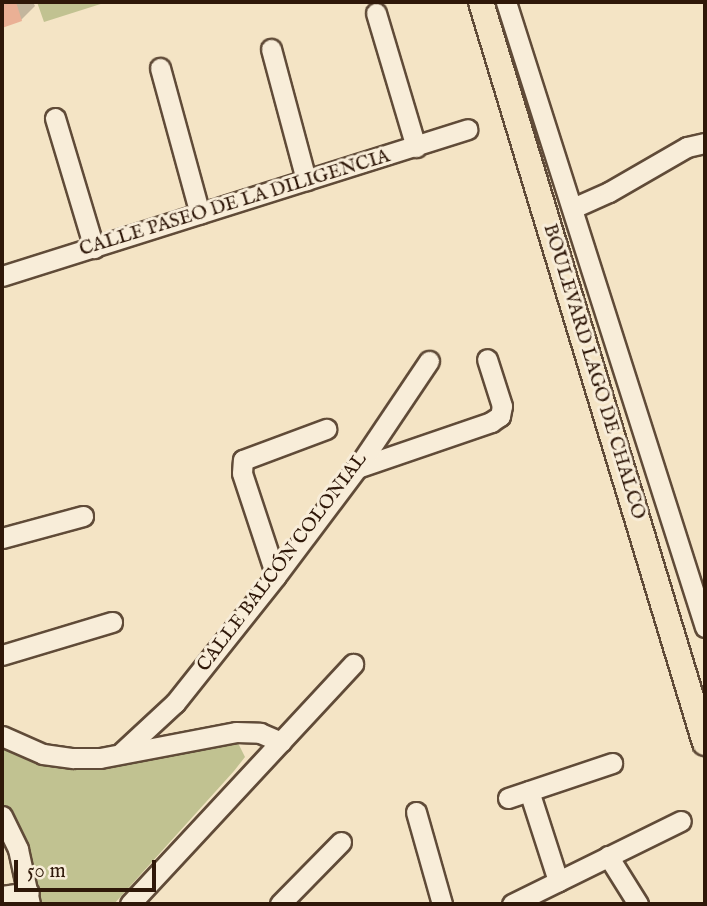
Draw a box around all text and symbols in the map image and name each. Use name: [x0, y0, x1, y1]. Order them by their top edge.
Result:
street label: CALLE PASEO DE LA DILIGENCIA: [77, 146, 393, 262]
street label: BOULEVARD LAGO DE CHALCO: [537, 221, 649, 523]
street label: CALLE BALCÓN COLONIAL: [193, 449, 373, 677]
scale bar: [18, 846, 159, 890]
text: 50 m: [27, 858, 66, 885]

